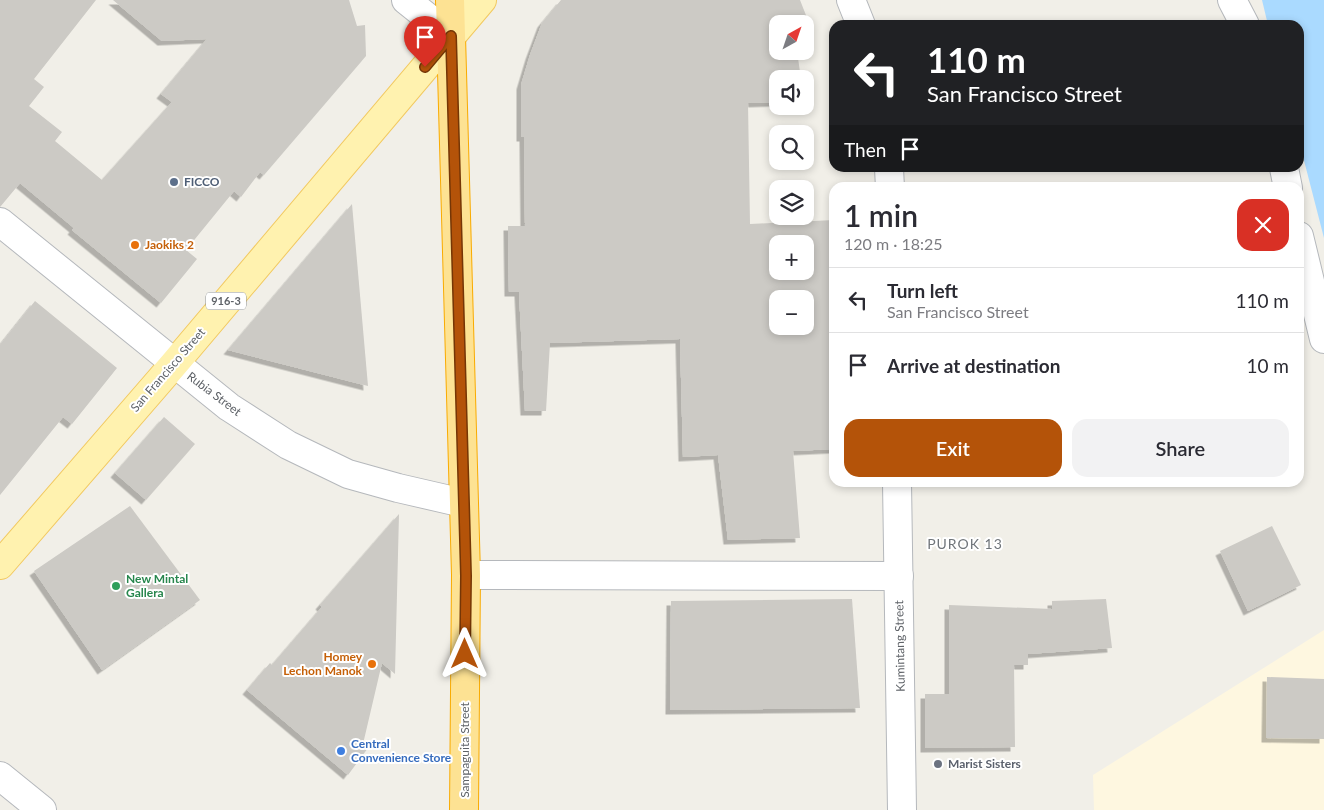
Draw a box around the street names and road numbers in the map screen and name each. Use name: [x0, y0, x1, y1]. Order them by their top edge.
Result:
road number: 916-3: [206, 292, 246, 310]
street label: San Francisco Street: [127, 324, 209, 415]
street label: Rubia Street: [184, 368, 245, 419]
street label: Kumintang Street: [891, 599, 908, 692]
street label: Sampaguita Street: [457, 701, 472, 798]

